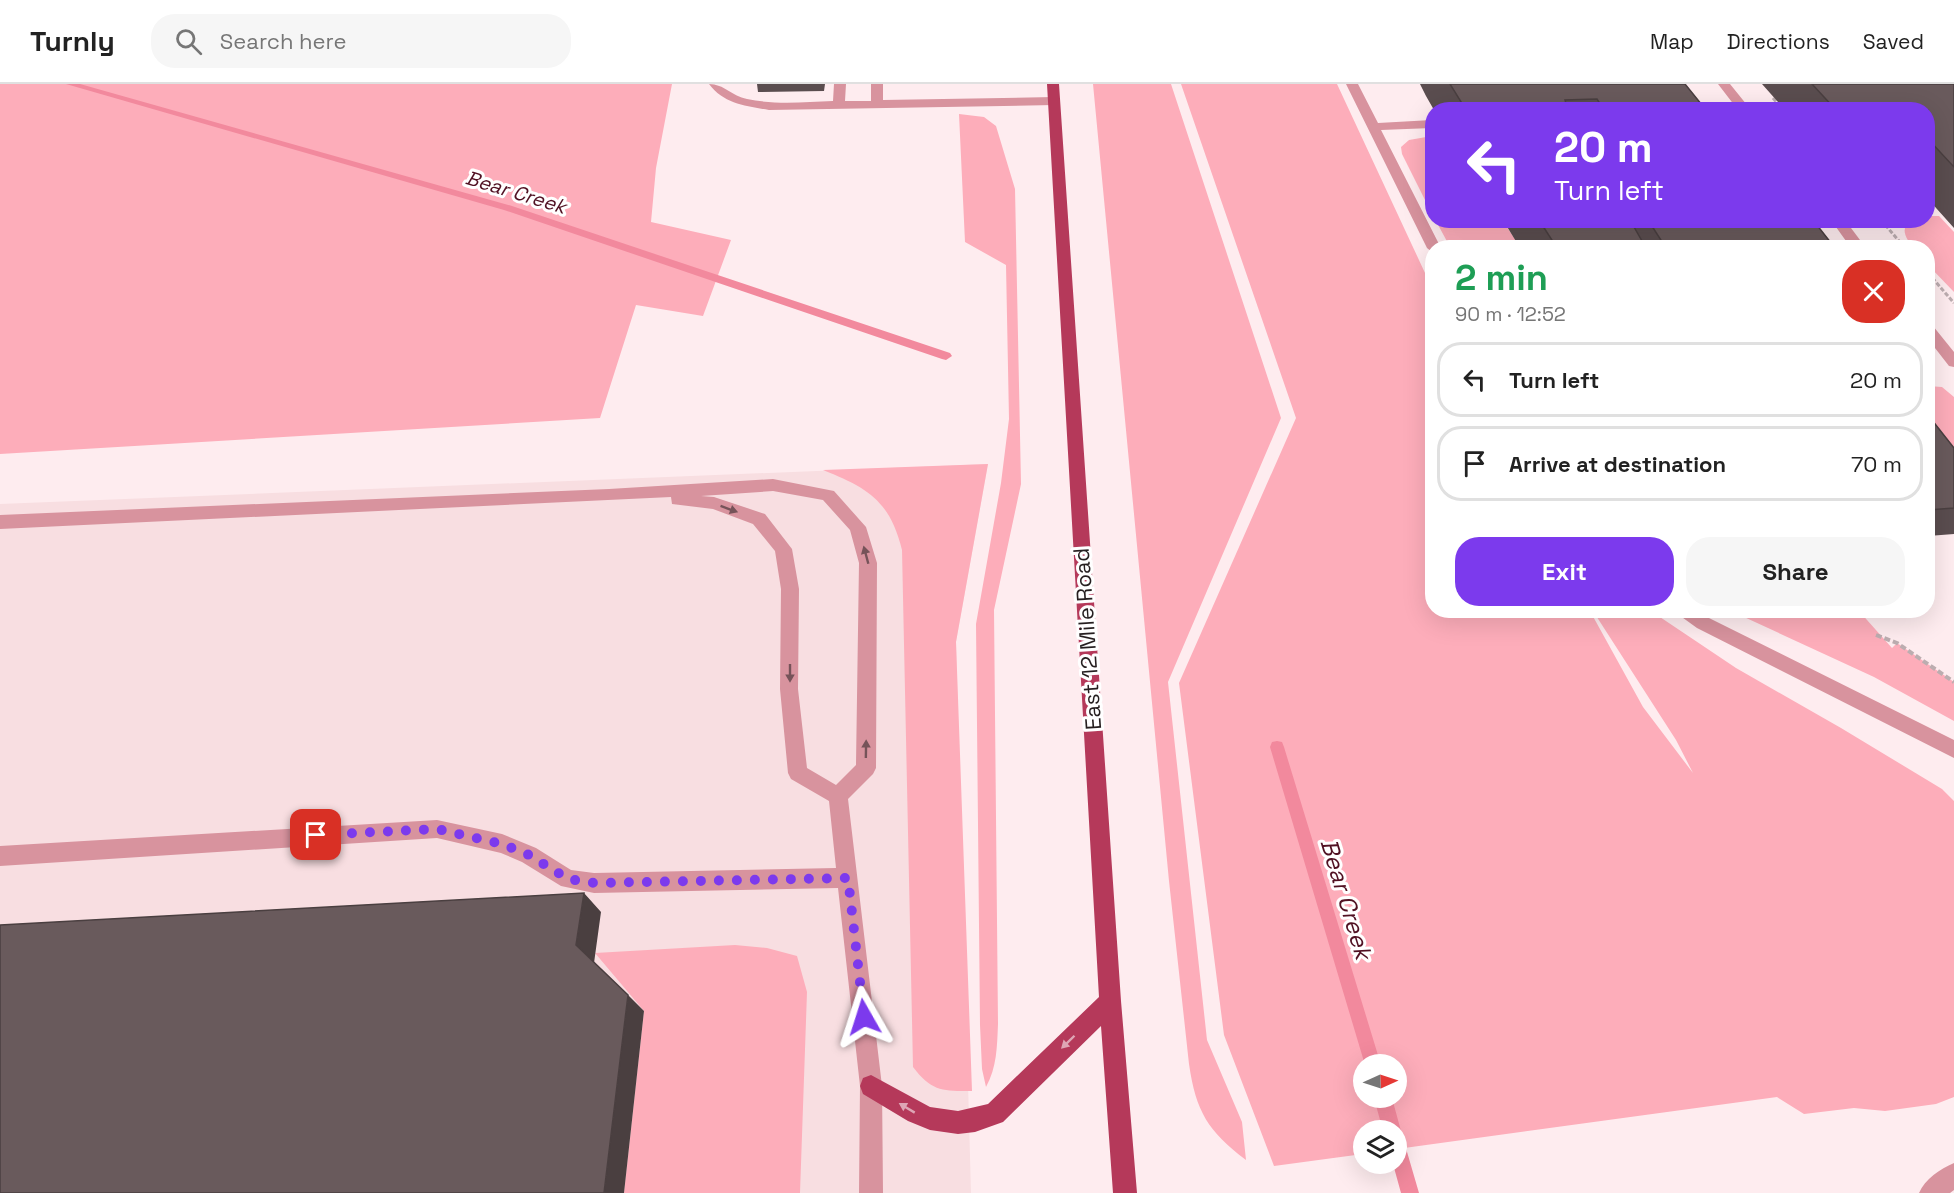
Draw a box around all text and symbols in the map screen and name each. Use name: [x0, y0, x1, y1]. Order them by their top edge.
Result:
search box: [151, 14, 571, 68]
text: Turnly: [30, 23, 115, 59]
icon: search: [172, 25, 205, 58]
text: Search here: [220, 27, 347, 55]
text: Map: [1650, 28, 1694, 55]
text: Directions: [1727, 28, 1830, 55]
text: Saved: [1863, 28, 1924, 55]
text: 20 m: [1554, 121, 1653, 174]
icon: left: [1455, 126, 1533, 204]
water label: Bear Creek: [463, 164, 572, 220]
text: Turn left: [1554, 173, 1664, 208]
text: 2 min: [1455, 255, 1548, 301]
button: close: [1842, 260, 1905, 323]
text: 90 m · 12:52: [1455, 301, 1566, 327]
icon: left: [1458, 363, 1491, 396]
text: Turn left: [1509, 366, 1599, 394]
text: 20 m: [1850, 366, 1902, 394]
icon: arrive: [1458, 447, 1491, 480]
text: Arrive at destination: [1509, 450, 1726, 478]
text: 70 m: [1851, 450, 1902, 478]
one-way arrow: [720, 504, 738, 514]
button: Exit: [1455, 537, 1674, 606]
button: Share: [1686, 537, 1905, 606]
one-way arrow: [860, 546, 870, 564]
street label: East 12 Mile Road: [1067, 547, 1107, 731]
one-way arrow: [785, 664, 795, 683]
one-way arrow: [862, 740, 871, 759]
pin: [290, 809, 341, 860]
icon: arrive: [299, 818, 332, 851]
water label: Bear Creek: [1313, 835, 1380, 966]
position arrow: [832, 985, 896, 1049]
one-way arrow: [1062, 1035, 1076, 1049]
north arrow: [1353, 1054, 1407, 1108]
map controls: [1353, 1054, 1407, 1174]
one-way arrow: [899, 1102, 915, 1113]
button: layers: [1353, 1120, 1407, 1174]

